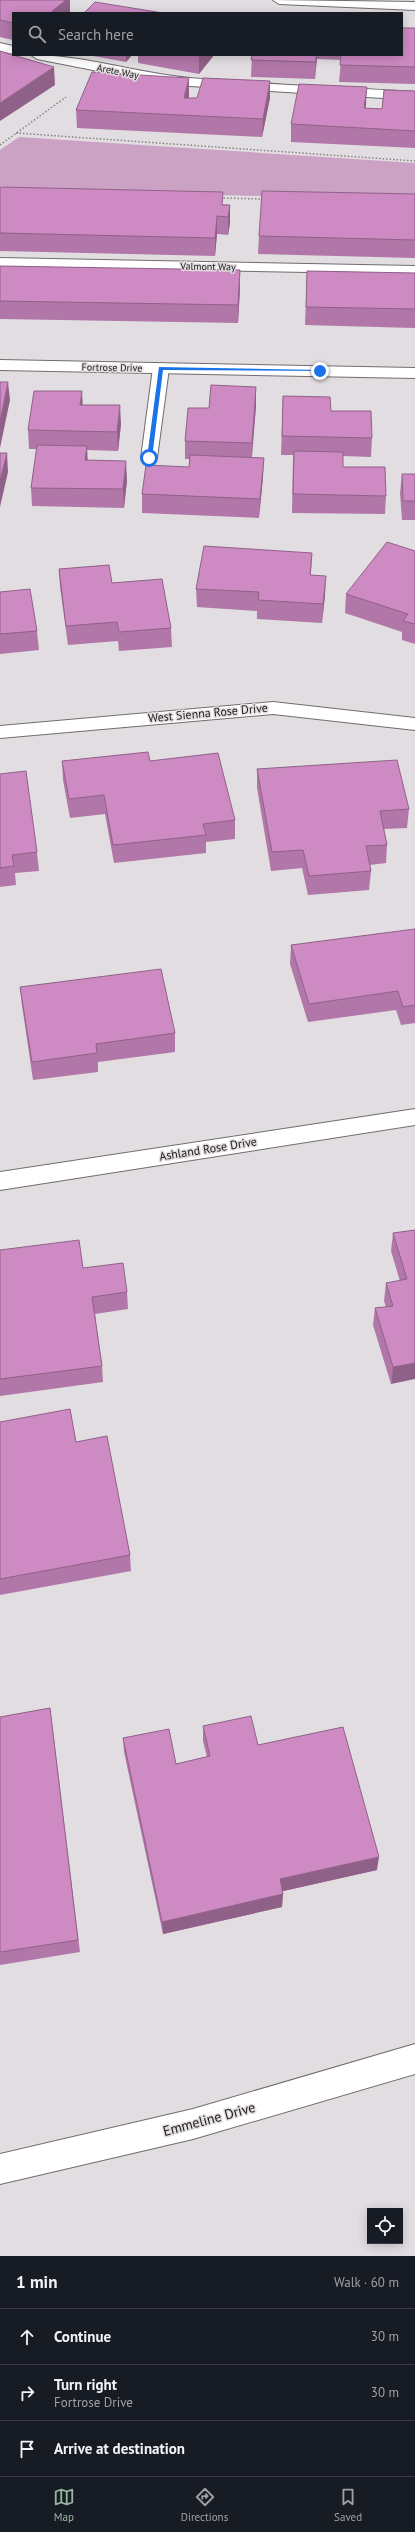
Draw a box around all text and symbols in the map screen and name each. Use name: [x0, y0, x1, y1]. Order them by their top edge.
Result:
search box: [12, 12, 403, 56]
icon: search: [26, 23, 48, 45]
text: Search here: [58, 25, 134, 44]
street label: Arete Way: [96, 61, 140, 82]
street label: Valmont Way: [179, 260, 236, 273]
street label: Fortrose Drive: [82, 360, 142, 375]
route end: [311, 362, 329, 380]
route start: [140, 449, 158, 467]
street label: West Sienna Rose Drive: [147, 700, 268, 725]
street label: Ashland Rose Drive: [158, 1133, 258, 1164]
street label: Emmeline Drive: [161, 2098, 257, 2140]
map controls: [367, 2208, 403, 2244]
button: locate: [367, 2208, 403, 2244]
text: 1 min: [16, 2271, 57, 2293]
text: Walk · 60 m: [334, 2274, 399, 2291]
icon: ahead: [16, 2326, 38, 2348]
text: Continue: [54, 2327, 111, 2346]
text: 30 m: [371, 2328, 399, 2345]
text: Turn right: [54, 2375, 117, 2394]
icon: right: [16, 2382, 38, 2404]
text: 30 m: [371, 2384, 399, 2401]
text: Fortrose Drive: [54, 2394, 133, 2411]
icon: arrive: [16, 2438, 38, 2460]
text: Arrive at destination: [54, 2439, 185, 2458]
tab: Map: [53, 2486, 75, 2524]
tab: Directions: [181, 2486, 228, 2524]
tab: Saved: [334, 2486, 362, 2524]

